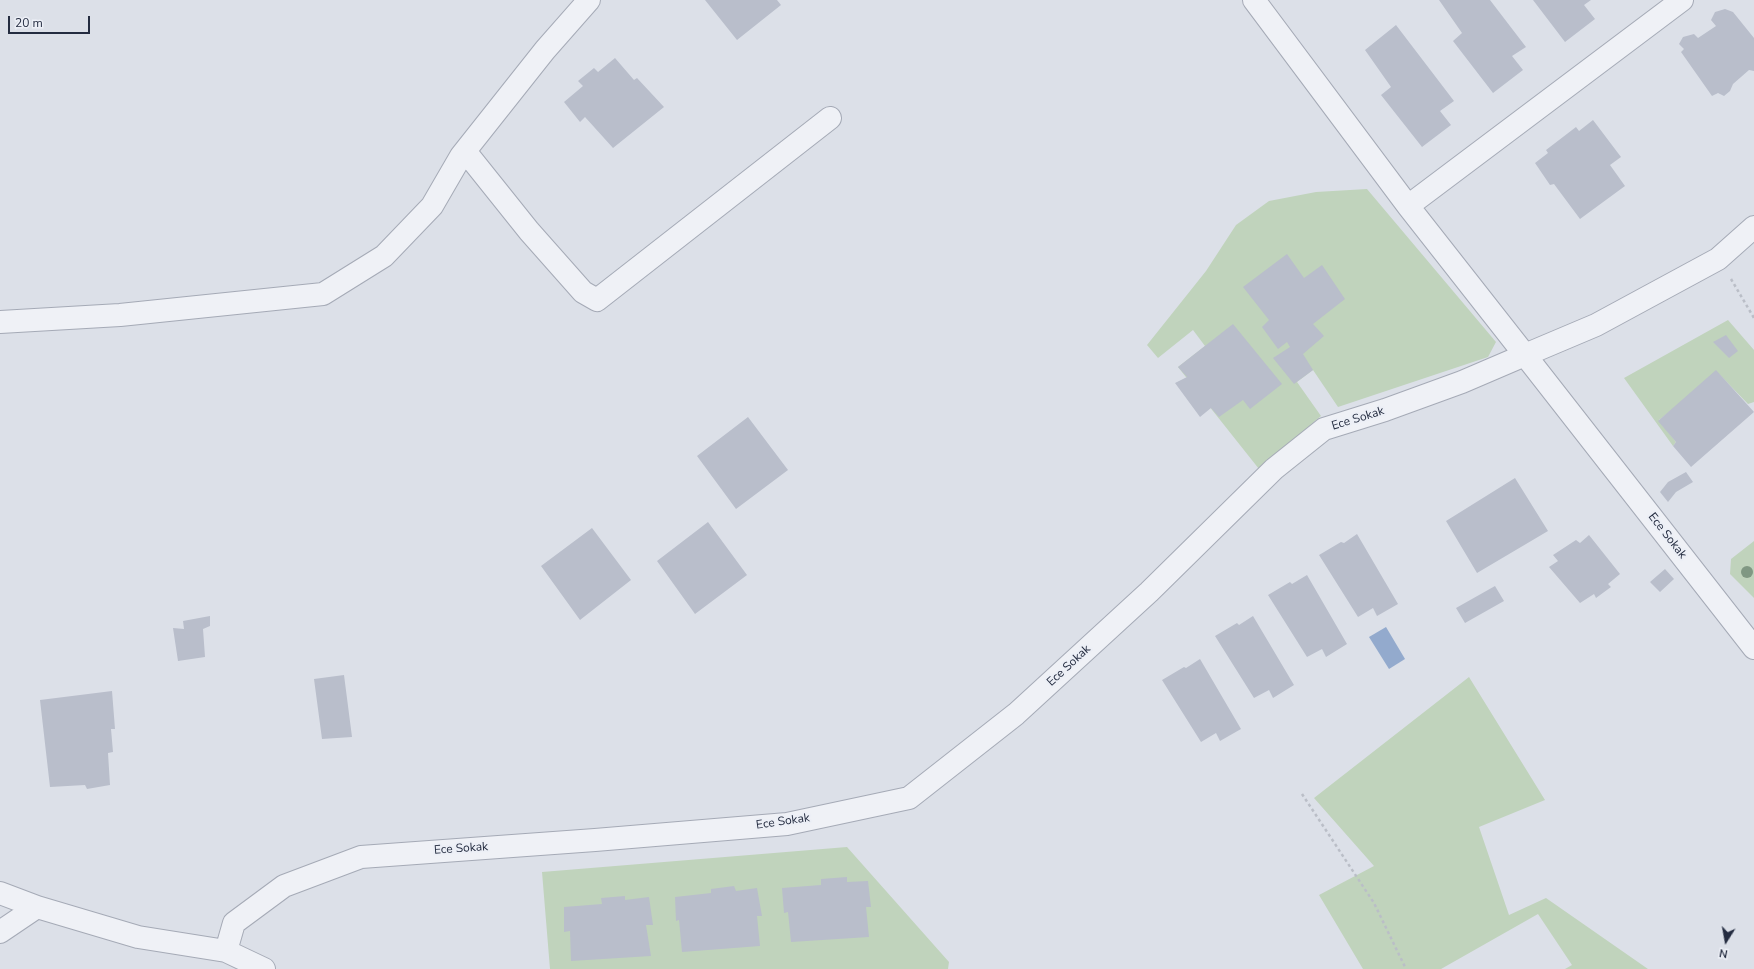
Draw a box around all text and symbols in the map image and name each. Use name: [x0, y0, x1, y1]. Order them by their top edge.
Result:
scale bar: [10, 8, 92, 34]
text: 20 m: [15, 15, 43, 31]
street label: Ece Sokak: [1330, 404, 1386, 434]
street label: Ece Sokak: [1645, 510, 1689, 562]
street label: Ece Sokak: [1044, 642, 1094, 690]
street label: Ece Sokak: [755, 811, 811, 833]
street label: Ece Sokak: [433, 840, 489, 858]
north arrow: [1706, 921, 1746, 961]
text: N: [1718, 945, 1729, 961]

